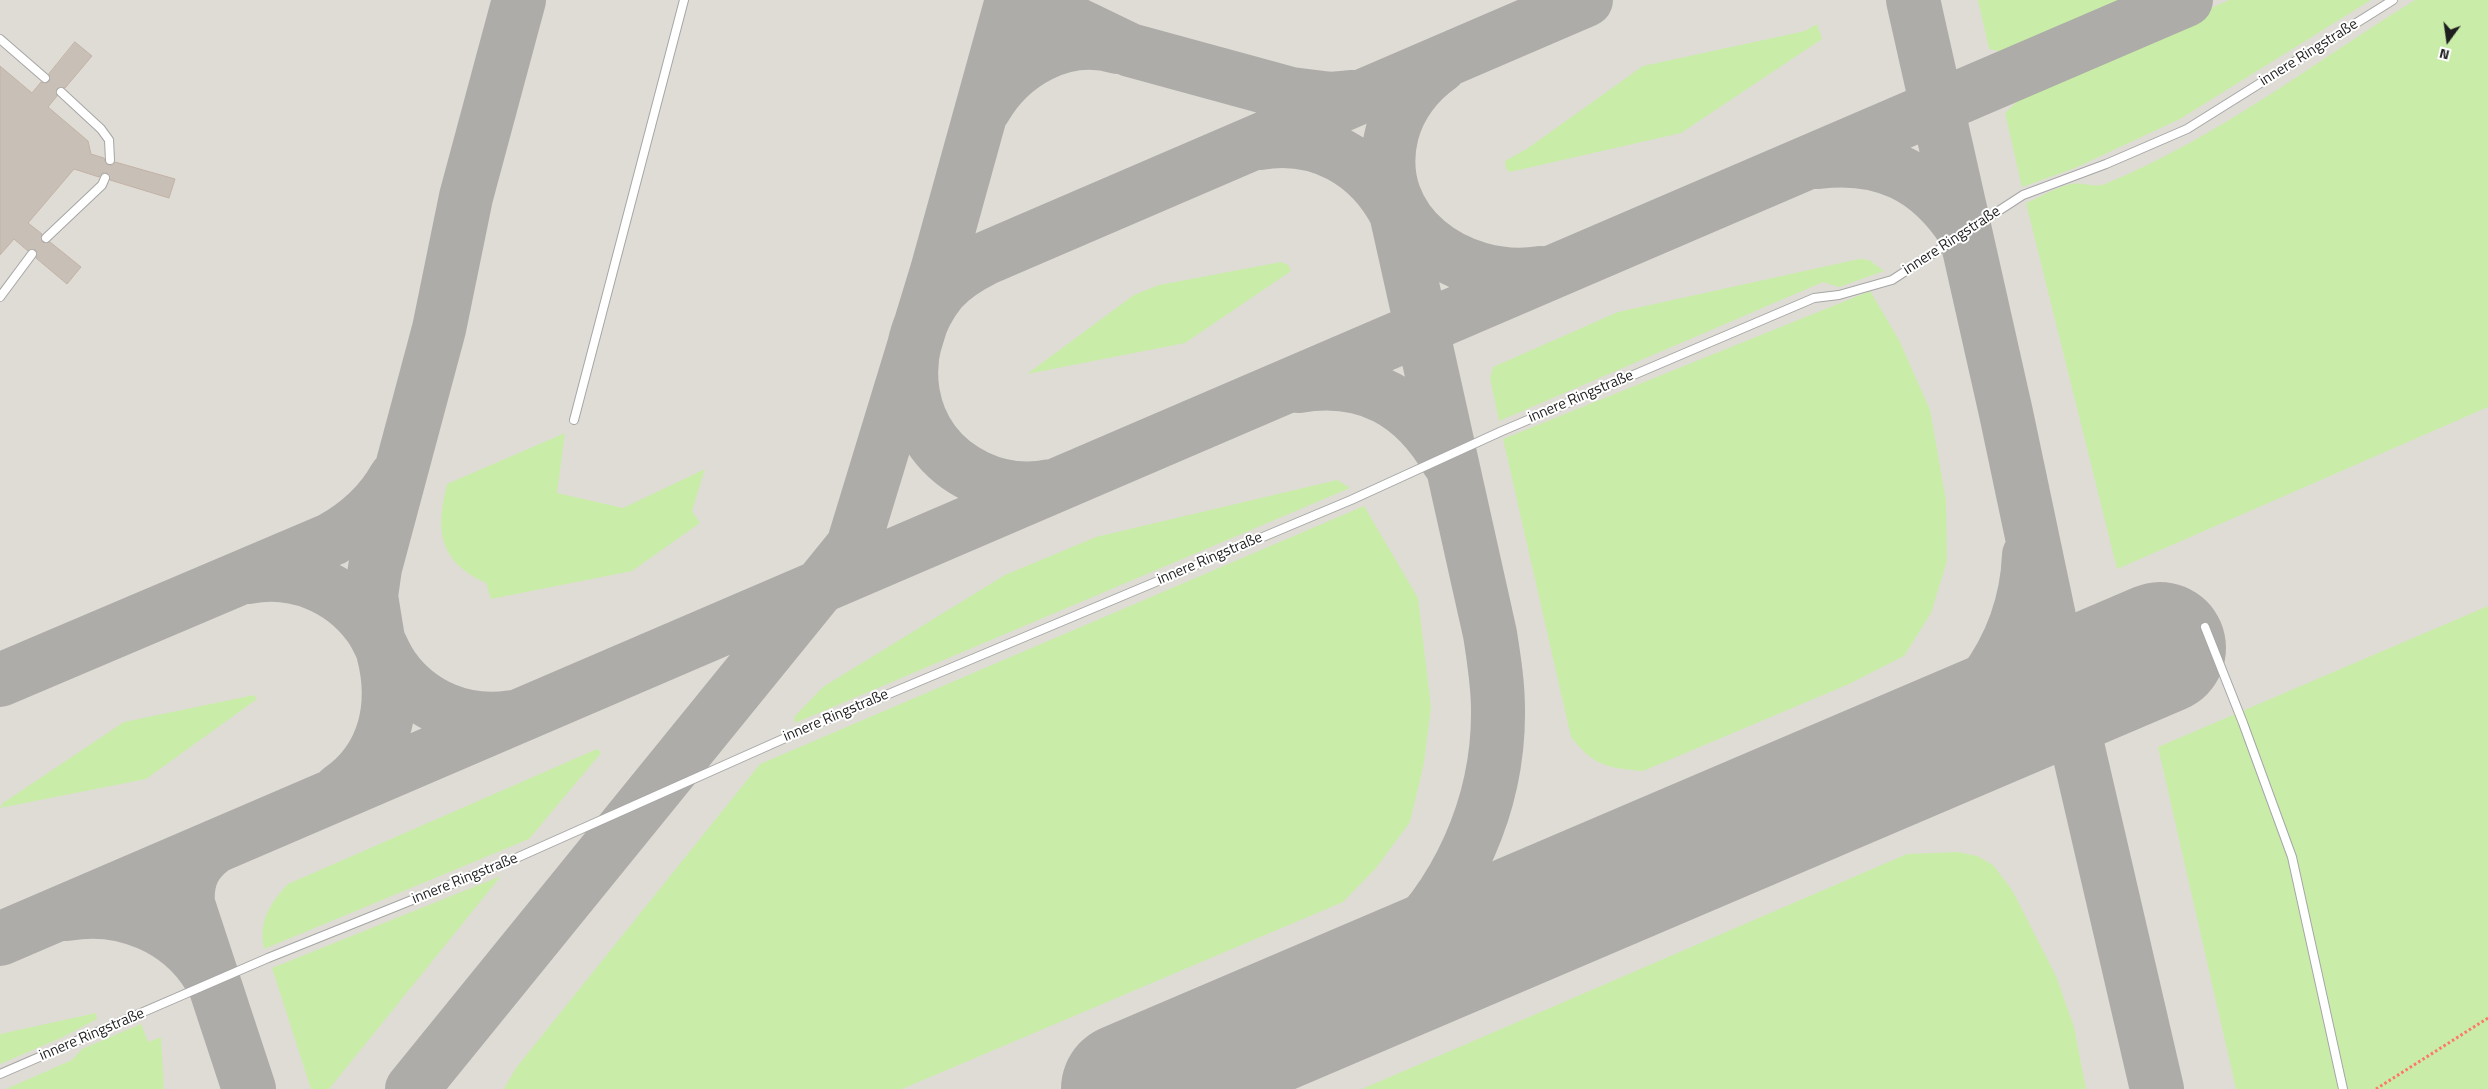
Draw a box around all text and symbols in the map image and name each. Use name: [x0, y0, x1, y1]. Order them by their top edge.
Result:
north arrow: [2423, 15, 2473, 65]
street label: innere Ringstraße: [2257, 16, 2361, 90]
text: N: [2437, 44, 2452, 66]
street label: innere Ringstraße: [1900, 203, 2004, 279]
street label: innere Ringstraße: [1526, 367, 1636, 427]
street label: innere Ringstraße: [1155, 529, 1265, 589]
street label: innere Ringstraße: [781, 686, 891, 746]
street label: innere Ringstraße: [410, 850, 520, 908]
street label: innere Ringstraße: [37, 1005, 147, 1065]

